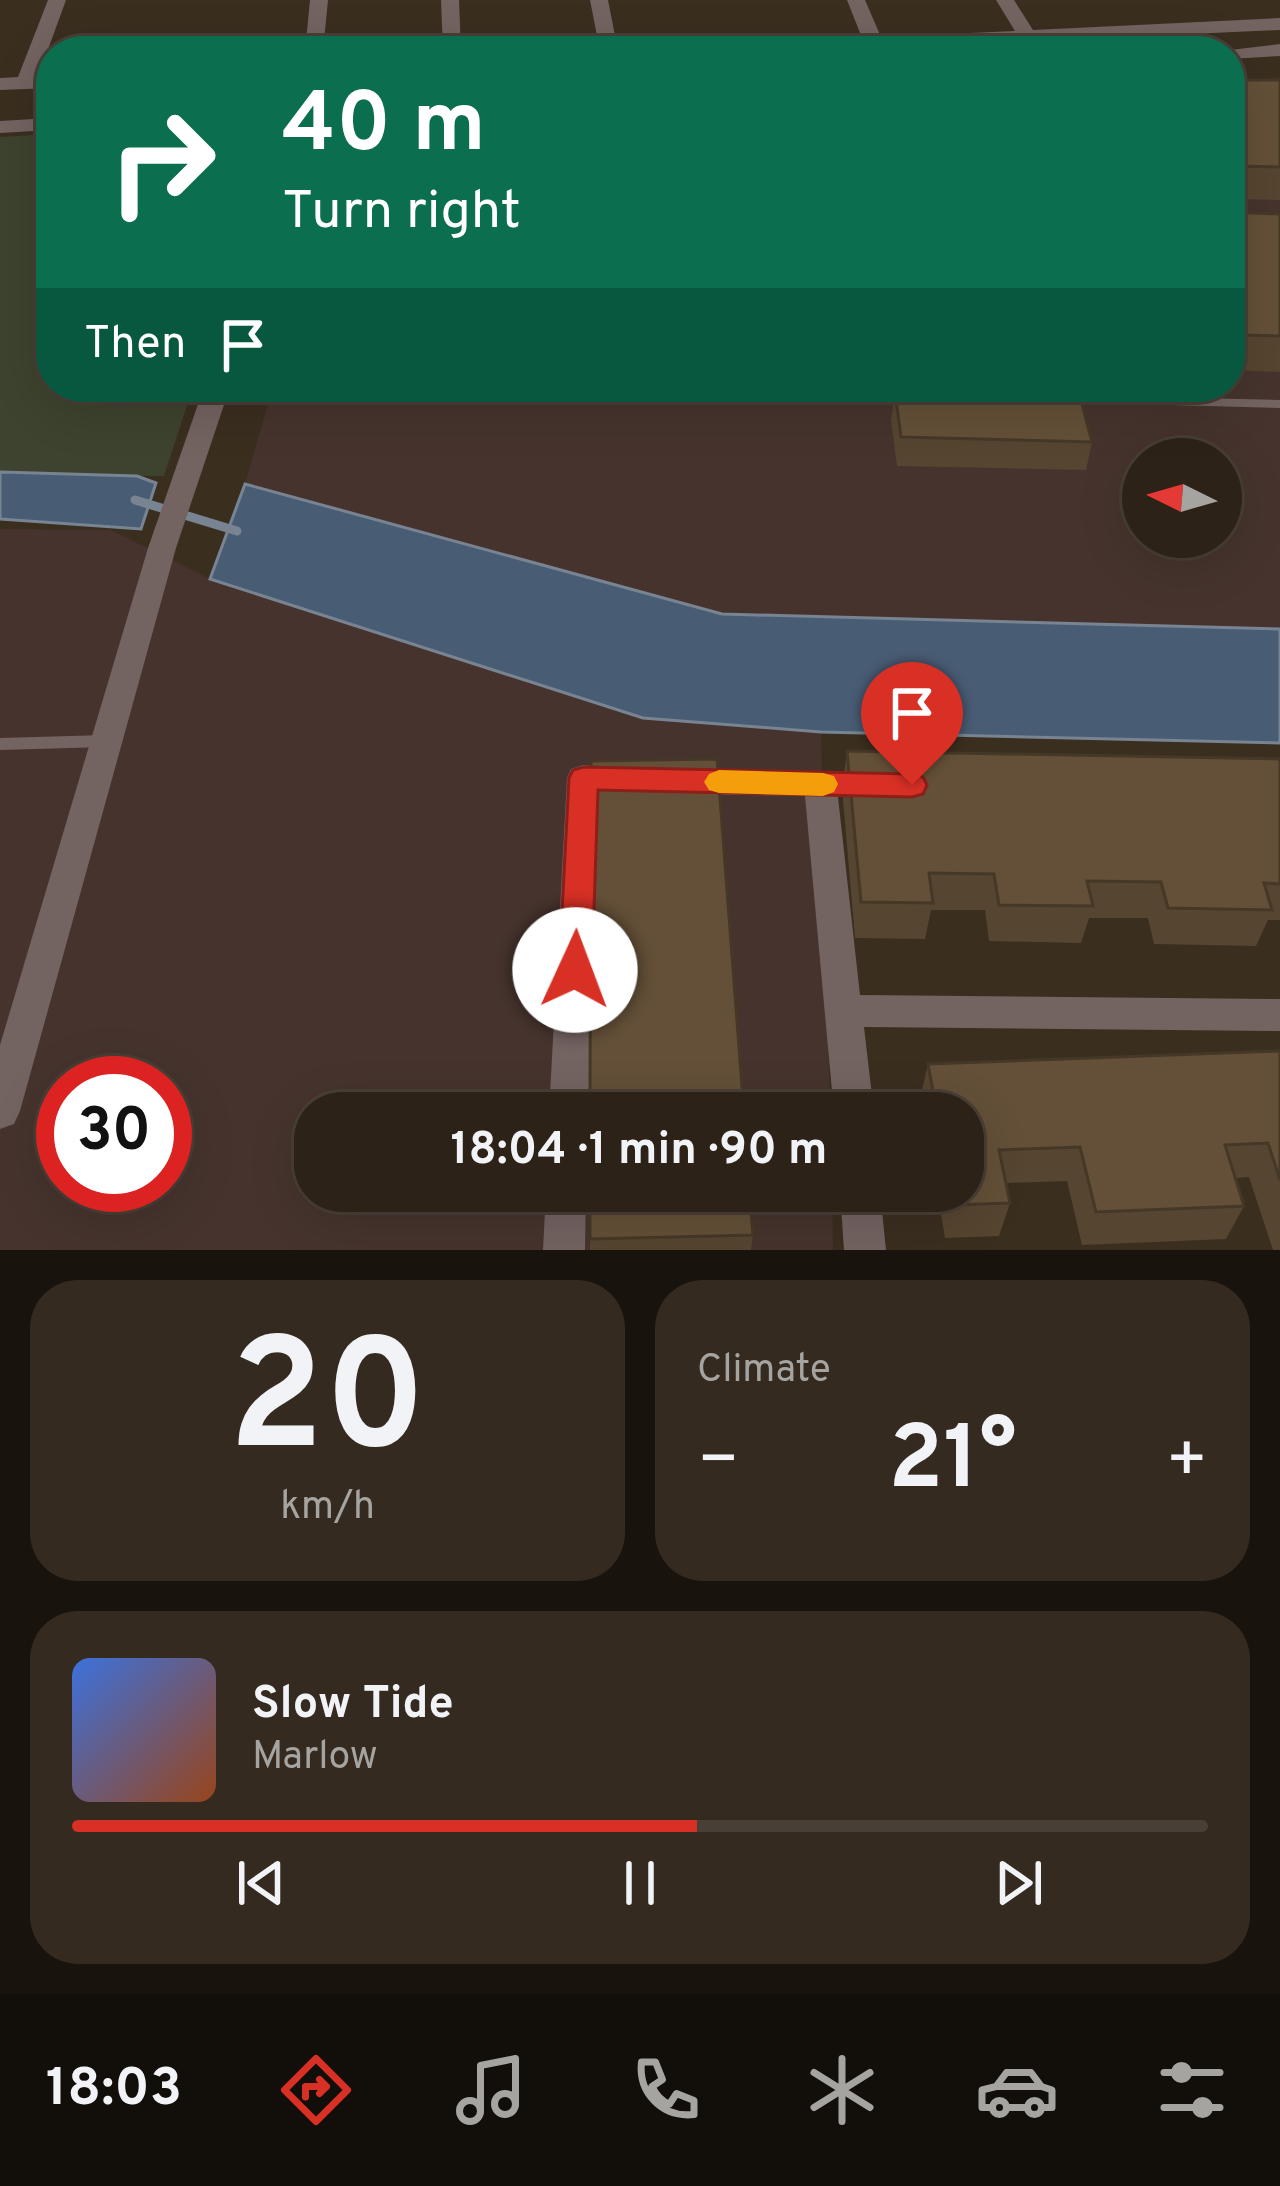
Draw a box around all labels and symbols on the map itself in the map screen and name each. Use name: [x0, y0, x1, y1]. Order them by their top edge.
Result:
north arrow: [1122, 438, 1242, 558]
pin: [861, 662, 963, 785]
position arrow: [512, 907, 638, 1033]
speed limit sign: 30: [36, 1056, 192, 1212]

